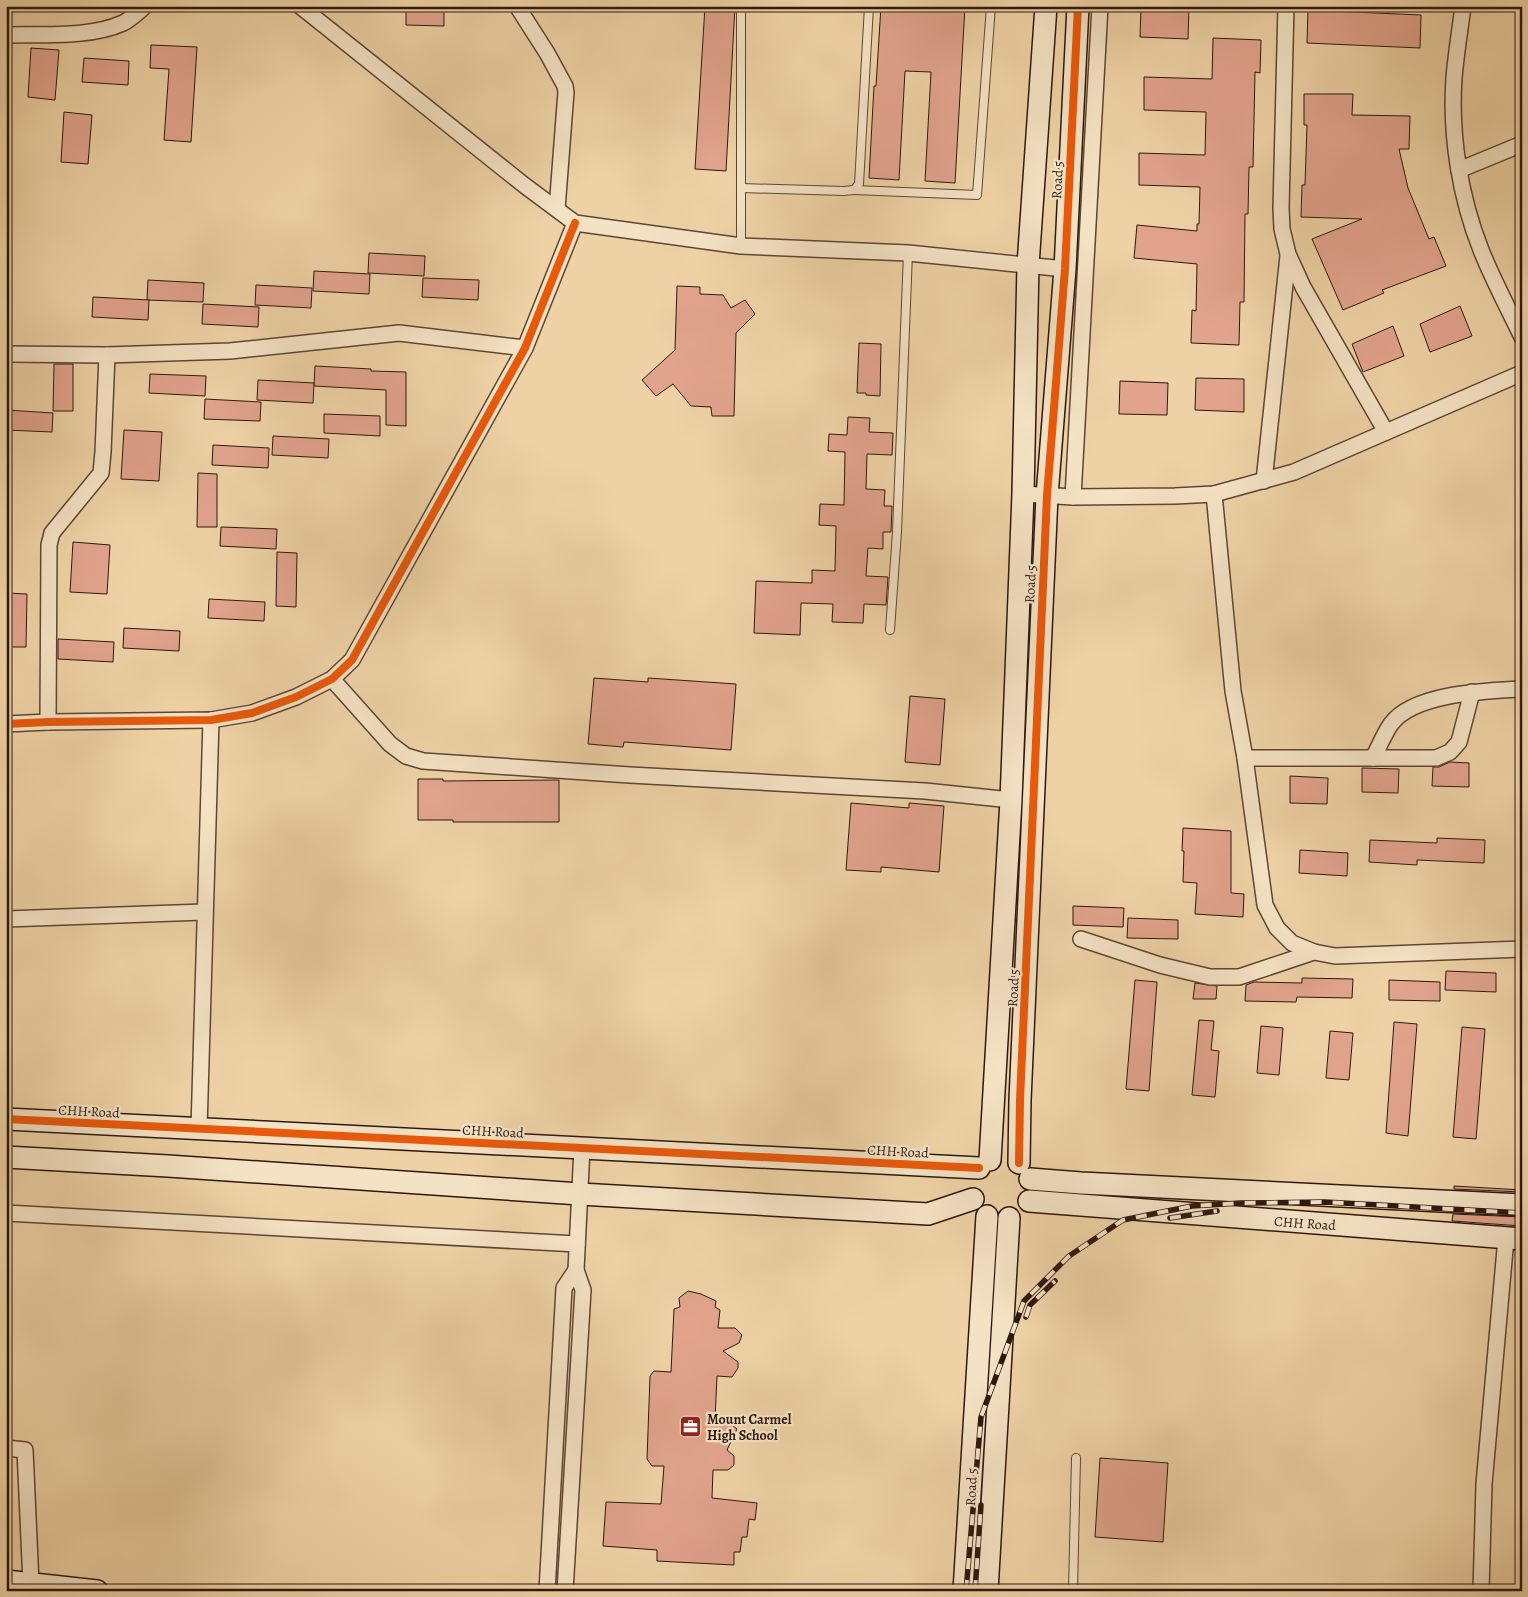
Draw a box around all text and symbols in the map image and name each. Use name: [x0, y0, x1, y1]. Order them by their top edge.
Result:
street label: Road 5: [1047, 161, 1068, 199]
street label: Road 5: [1020, 565, 1041, 603]
street label: Road 5: [1003, 969, 1024, 1007]
street label: CHH Road: [58, 1100, 121, 1123]
street label: CHH Road: [462, 1120, 525, 1143]
street label: CHH Road: [867, 1140, 930, 1163]
street label: CHH Road: [1273, 1212, 1337, 1235]
place label: Mount Carmel High School: [707, 1410, 792, 1445]
office icon: Mount Carmel High School: [679, 1415, 703, 1439]
street label: Road 5: [961, 1468, 982, 1506]

